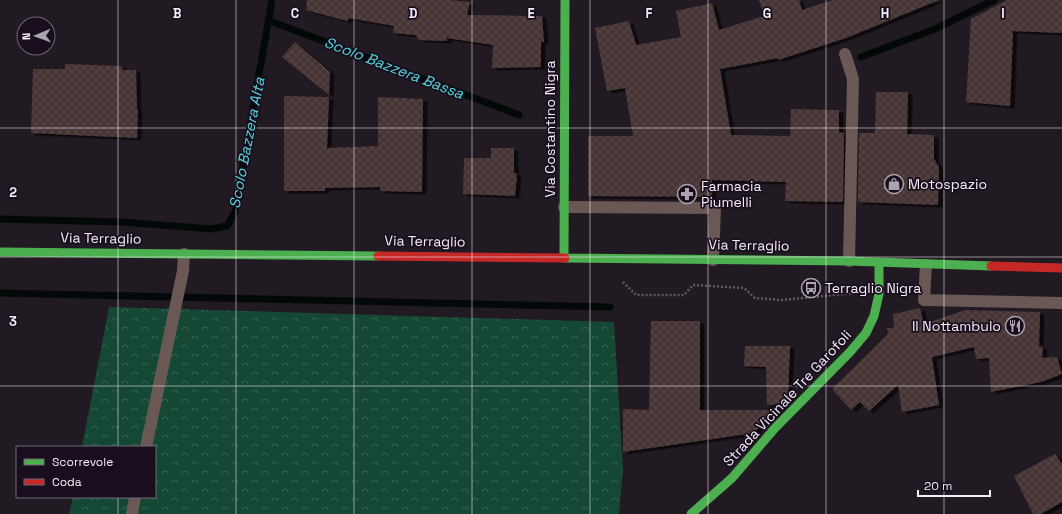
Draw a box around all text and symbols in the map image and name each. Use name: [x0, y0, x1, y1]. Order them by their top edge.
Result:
text: B: [173, 5, 182, 22]
text: C: [291, 5, 299, 22]
text: D: [409, 5, 418, 22]
text: E: [527, 5, 535, 22]
text: F: [646, 5, 653, 22]
text: G: [763, 5, 771, 22]
text: H: [881, 5, 889, 22]
text: I: [1001, 5, 1005, 22]
north arrow: [16, 16, 56, 56]
text: N: [19, 32, 33, 40]
water label: Scolo Bazzera Bassa: [322, 32, 467, 103]
street label: Via Costantino Nigra: [541, 61, 559, 197]
water label: Scolo Bazzera Alta: [224, 75, 269, 210]
shop icon: Motospazio: [883, 173, 905, 195]
place label: Motospazio: [908, 175, 987, 193]
place label: Farmacia Piumelli: [701, 177, 762, 211]
pharmacy icon: Farmacia Piumelli: [676, 183, 698, 205]
text: 2: [9, 184, 17, 201]
street label: Via Terraglio: [60, 228, 142, 248]
street label: Via Terraglio: [384, 231, 466, 251]
street label: Via Terraglio: [708, 235, 790, 255]
bus stop icon: Terraglio Nigra: [800, 277, 822, 299]
place label: Terraglio Nigra: [825, 279, 921, 297]
text: 3: [9, 313, 17, 330]
restaurant icon: Il Nottambulo: [1004, 315, 1026, 337]
place label: Il Nottambulo: [912, 317, 1001, 335]
street label: Strada Vicinale Tre Garofoli: [719, 326, 855, 470]
legend: [16, 446, 156, 498]
text: Scorrevole: [52, 454, 113, 470]
scale bar: [918, 472, 990, 498]
text: Coda: [52, 474, 82, 490]
text: 20 m: [924, 478, 952, 494]

